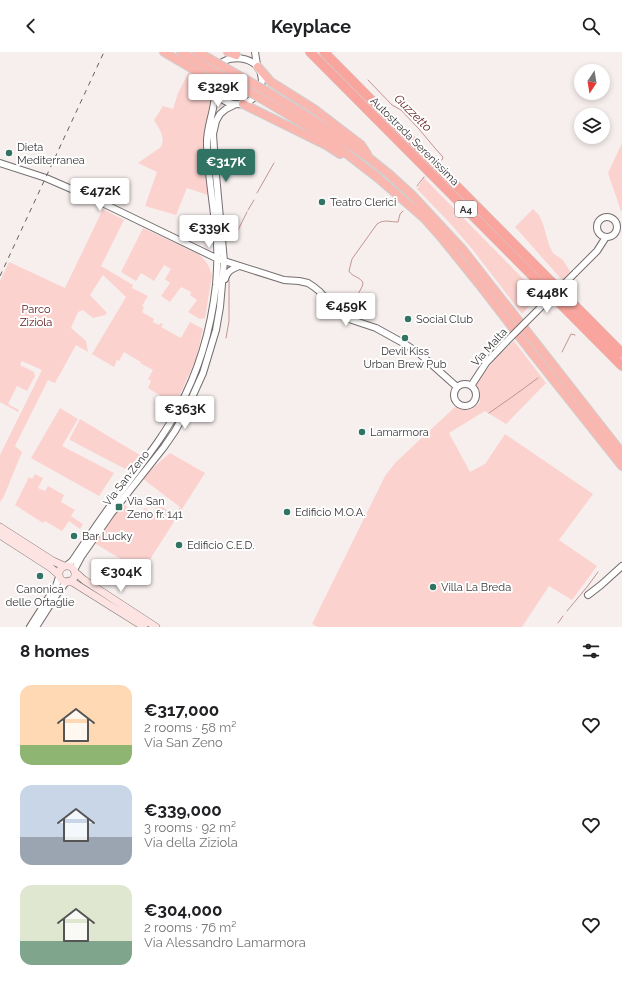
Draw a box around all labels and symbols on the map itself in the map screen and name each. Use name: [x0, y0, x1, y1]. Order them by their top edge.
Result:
north arrow: [574, 64, 610, 100]
pin: €329K: [190, 74, 246, 108]
water label: Guzzetto: [391, 91, 435, 135]
street label: Autostrada Serenissima: [368, 94, 462, 188]
place label: Dieta Mediterranea: [17, 141, 85, 167]
marker: Dieta Mediterranea: [4, 148, 14, 158]
pin: €317K: [198, 149, 254, 183]
pin: €472K: [72, 178, 128, 212]
place label: Teatro Clerici: [330, 196, 396, 209]
marker: Teatro Clerici: [317, 197, 327, 207]
road number: A4: [455, 201, 477, 217]
pin: €339K: [181, 215, 237, 249]
pin: €448K: [519, 280, 575, 314]
pin: €459K: [318, 293, 374, 327]
park label: Parco Ziziola: [20, 303, 52, 329]
place label: Social Club: [416, 313, 473, 326]
marker: Social Club: [403, 314, 413, 324]
street label: Via Malta: [469, 326, 510, 369]
marker: Devil Kiss Urban Brew Pub: [400, 333, 410, 343]
place label: Devil Kiss Urban Brew Pub: [363, 345, 447, 371]
pin: €363K: [157, 396, 213, 430]
place label: Lamarmora: [370, 426, 429, 439]
marker: Lamarmora: [357, 427, 367, 437]
street label: Via San Zeno: [101, 448, 152, 509]
place label: Via San Zeno fr. 141: [127, 495, 183, 521]
marker: Via San Zeno fr. 141: [114, 502, 124, 512]
place label: Edificio M.O.A.: [295, 506, 365, 519]
marker: Edificio M.O.A.: [282, 507, 292, 517]
place label: Bar Lucky: [82, 530, 133, 543]
marker: Bar Lucky: [69, 531, 79, 541]
place label: Edificio C.E.D.: [187, 539, 254, 552]
marker: Edificio C.E.D.: [174, 540, 184, 550]
pin: €304K: [93, 559, 149, 593]
marker: Canonica delle Ortaglie: [35, 571, 45, 581]
place label: Villa La Breda: [441, 581, 511, 594]
marker: Villa La Breda: [428, 582, 438, 592]
place label: Canonica delle Ortaglie: [6, 583, 75, 609]

